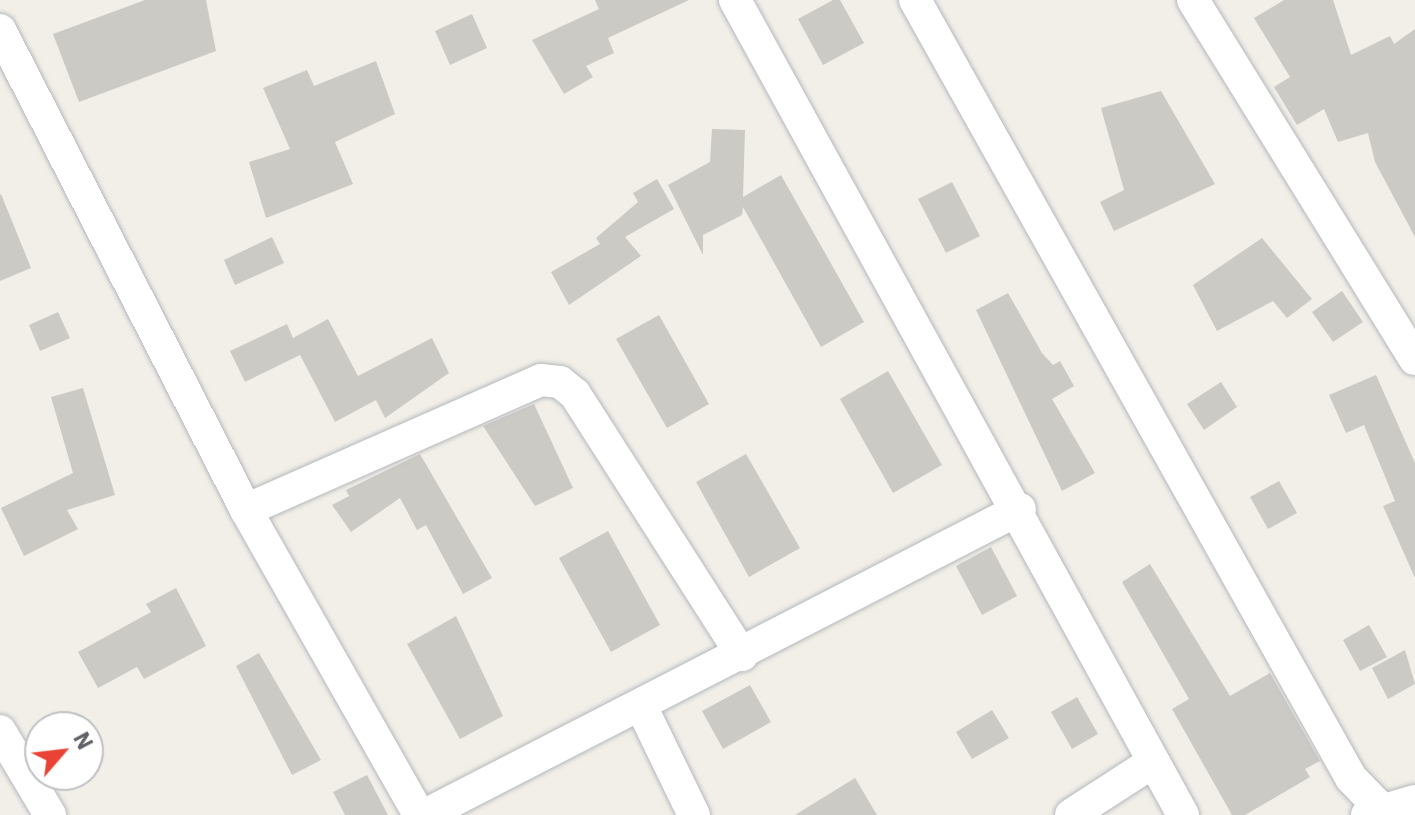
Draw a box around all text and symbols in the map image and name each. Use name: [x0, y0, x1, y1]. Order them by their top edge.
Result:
north arrow: [24, 711, 104, 791]
text: N: [67, 727, 100, 754]

